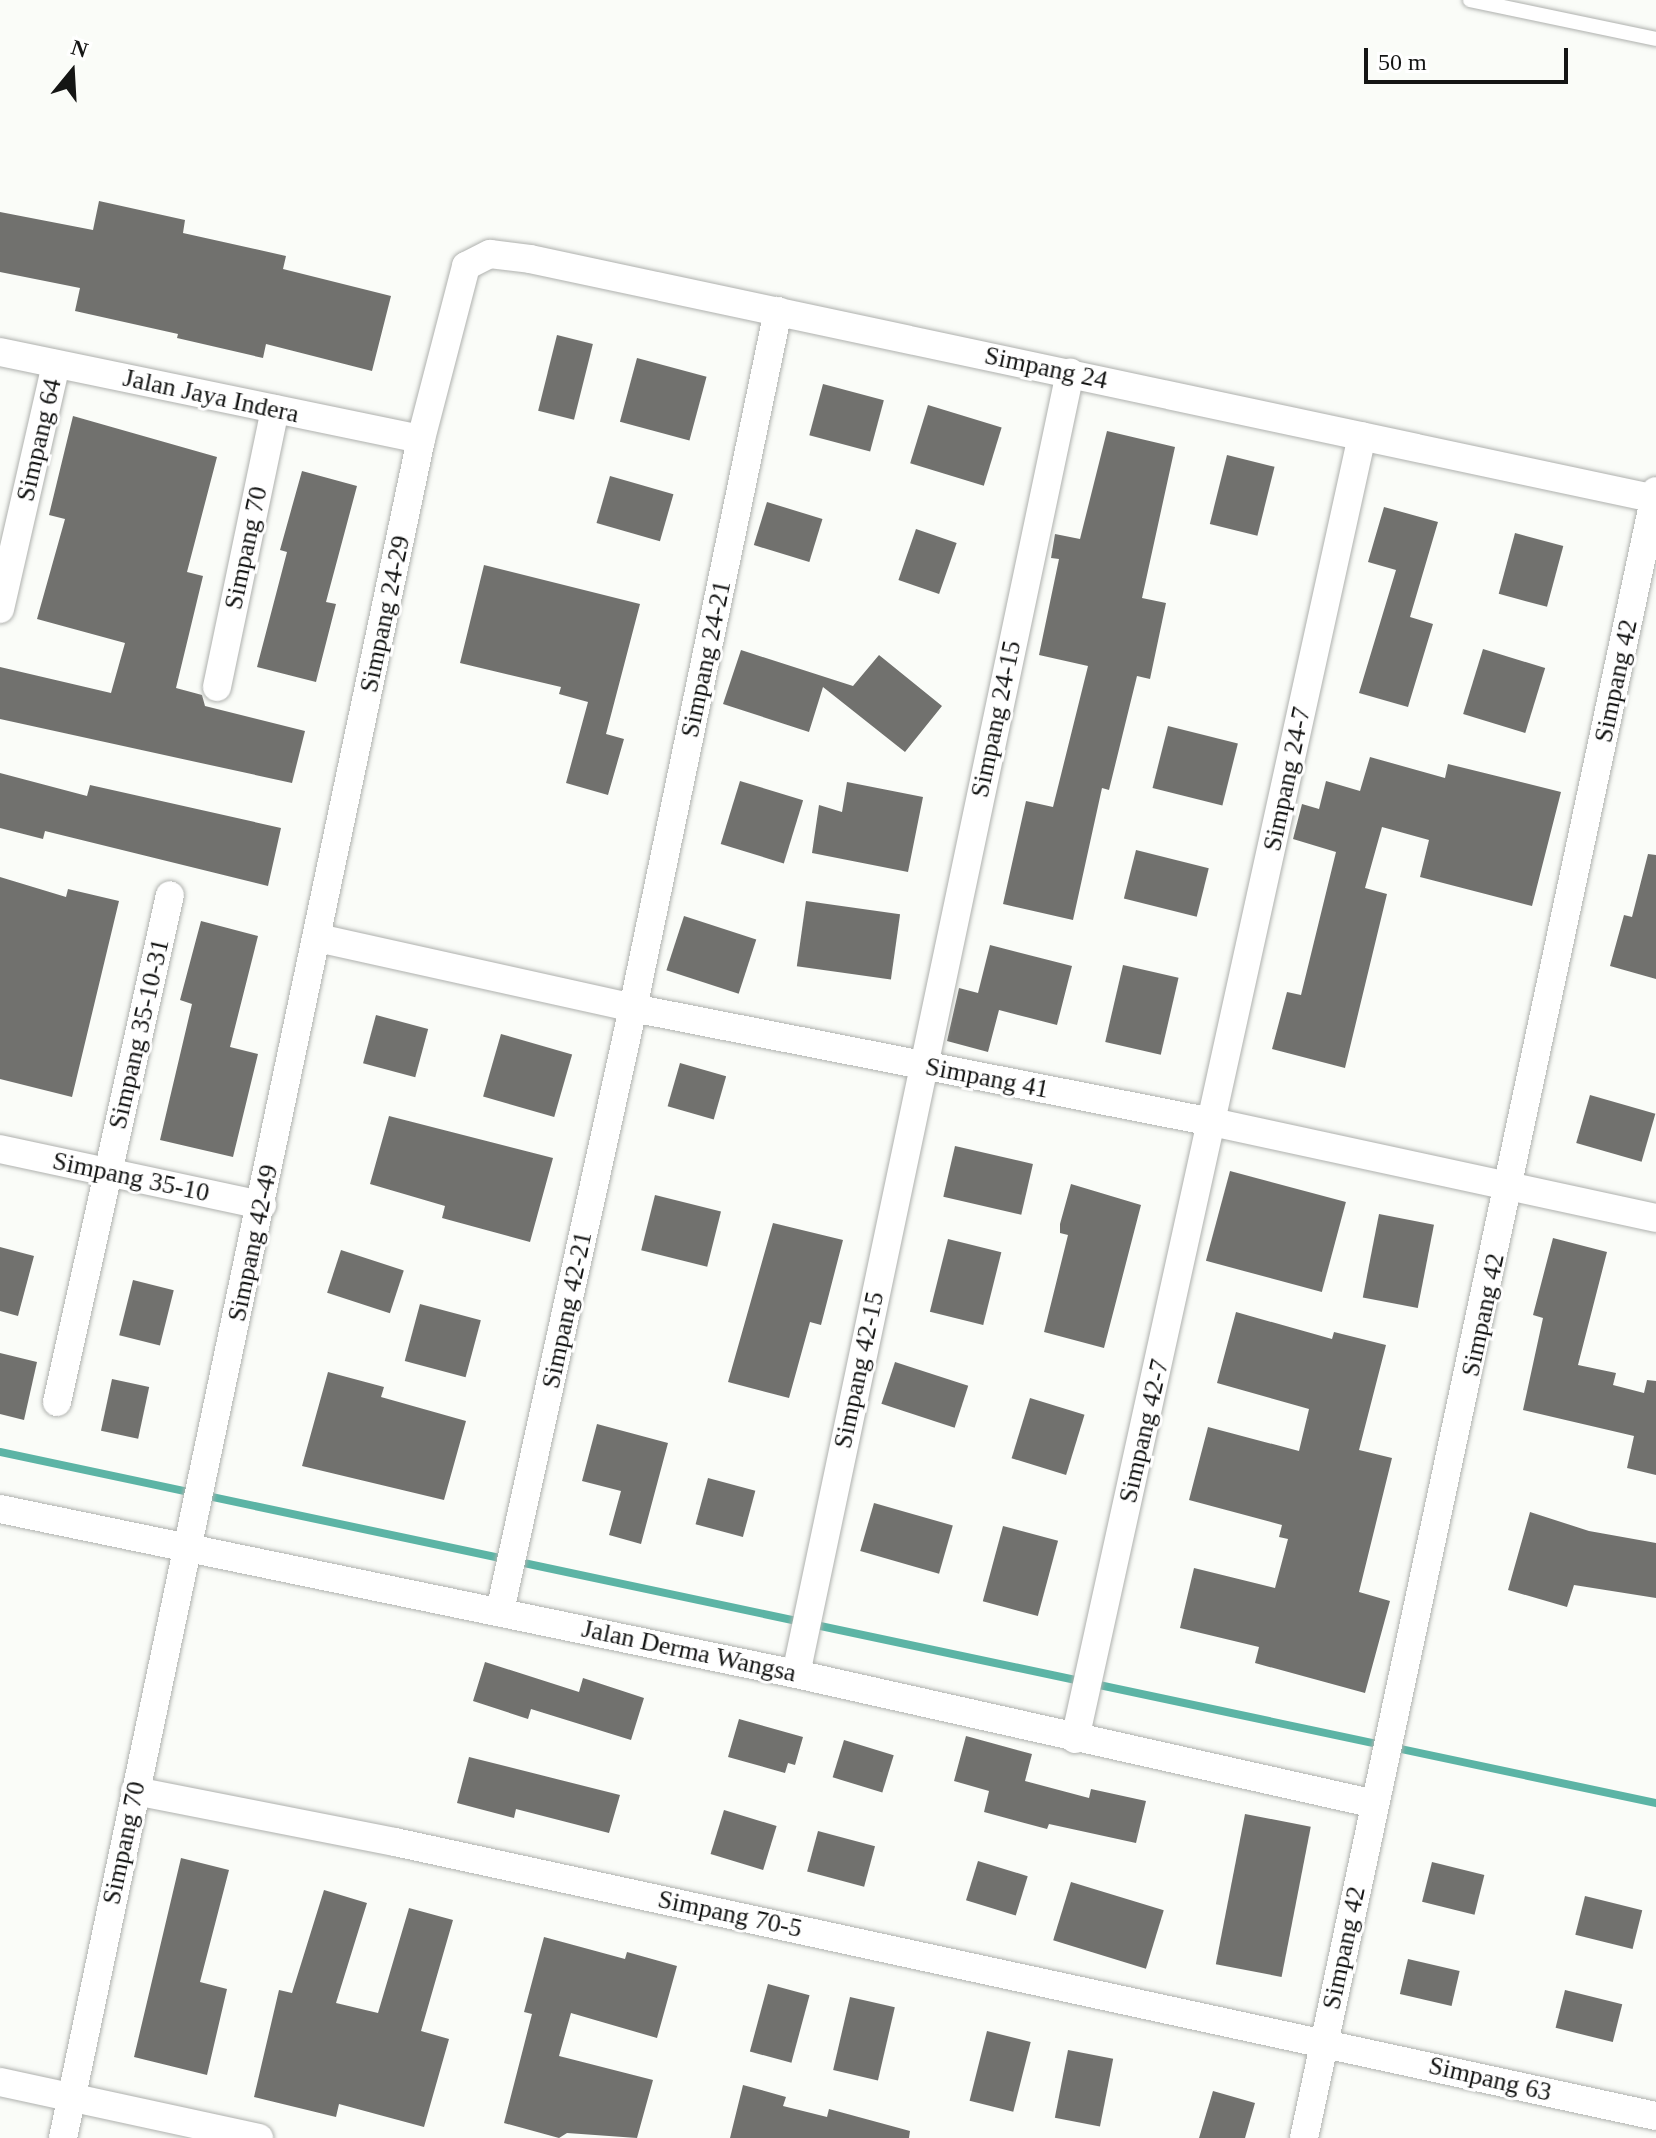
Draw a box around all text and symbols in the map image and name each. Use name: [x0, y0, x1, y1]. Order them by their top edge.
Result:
north arrow: [32, 32, 112, 112]
scale bar: [1368, 32, 1572, 82]
text: N: [68, 34, 91, 63]
text: 50 m: [1378, 49, 1427, 75]
street label: Simpang 24: [982, 340, 1110, 396]
street label: Jalan Jaya Indera: [120, 362, 302, 430]
street label: Simpang 64: [10, 376, 68, 504]
street label: Simpang 70: [218, 484, 274, 612]
street label: Simpang 24-29: [353, 533, 417, 695]
street label: Simpang 24-21: [674, 578, 738, 740]
street label: Simpang 42: [1588, 617, 1644, 745]
street label: Simpang 24-15: [964, 638, 1028, 800]
street label: Simpang 24-7: [1257, 704, 1317, 854]
street label: Simpang 35-10-31: [102, 936, 176, 1132]
street label: Simpang 41: [923, 1051, 1051, 1105]
street label: Simpang 35-10: [50, 1145, 212, 1209]
street label: Simpang 42-49: [221, 1162, 285, 1324]
street label: Simpang 42-21: [535, 1229, 599, 1391]
street label: Simpang 42: [1455, 1251, 1511, 1379]
street label: Simpang 42-15: [827, 1289, 891, 1451]
street label: Simpang 42-7: [1112, 1356, 1176, 1506]
street label: Jalan Derma Wangsa: [579, 1613, 799, 1689]
street label: Simpang 70: [96, 1779, 152, 1907]
street label: Simpang 70-5: [655, 1884, 805, 1944]
street label: Simpang 42: [1316, 1884, 1372, 2012]
street label: Simpang 63: [1426, 2050, 1554, 2108]

